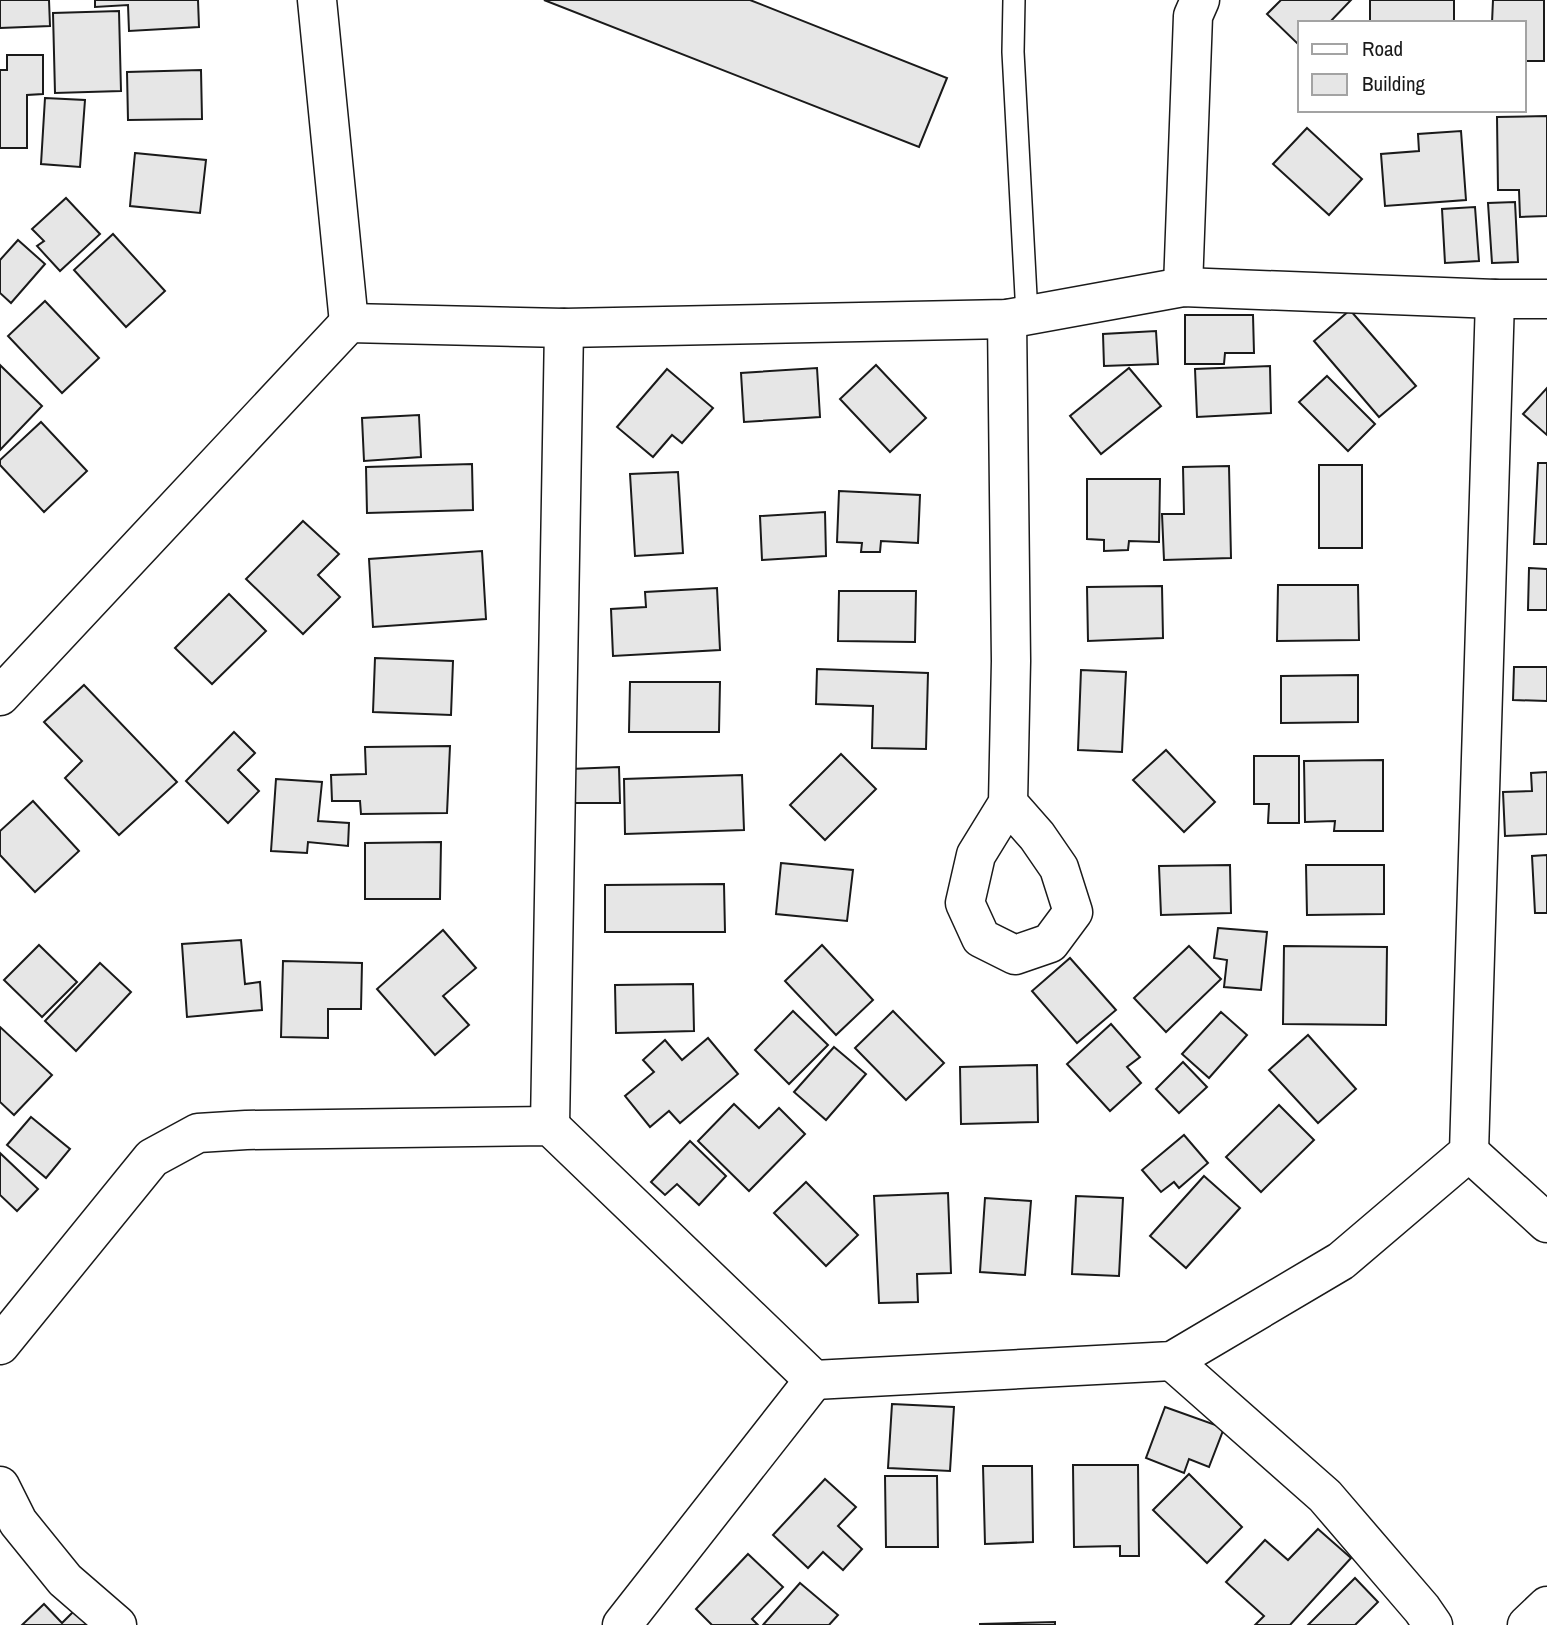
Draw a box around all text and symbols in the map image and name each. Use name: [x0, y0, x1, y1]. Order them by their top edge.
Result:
legend: [1298, 21, 1526, 112]
text: Road: [1362, 34, 1403, 63]
text: Building: [1362, 69, 1426, 98]

